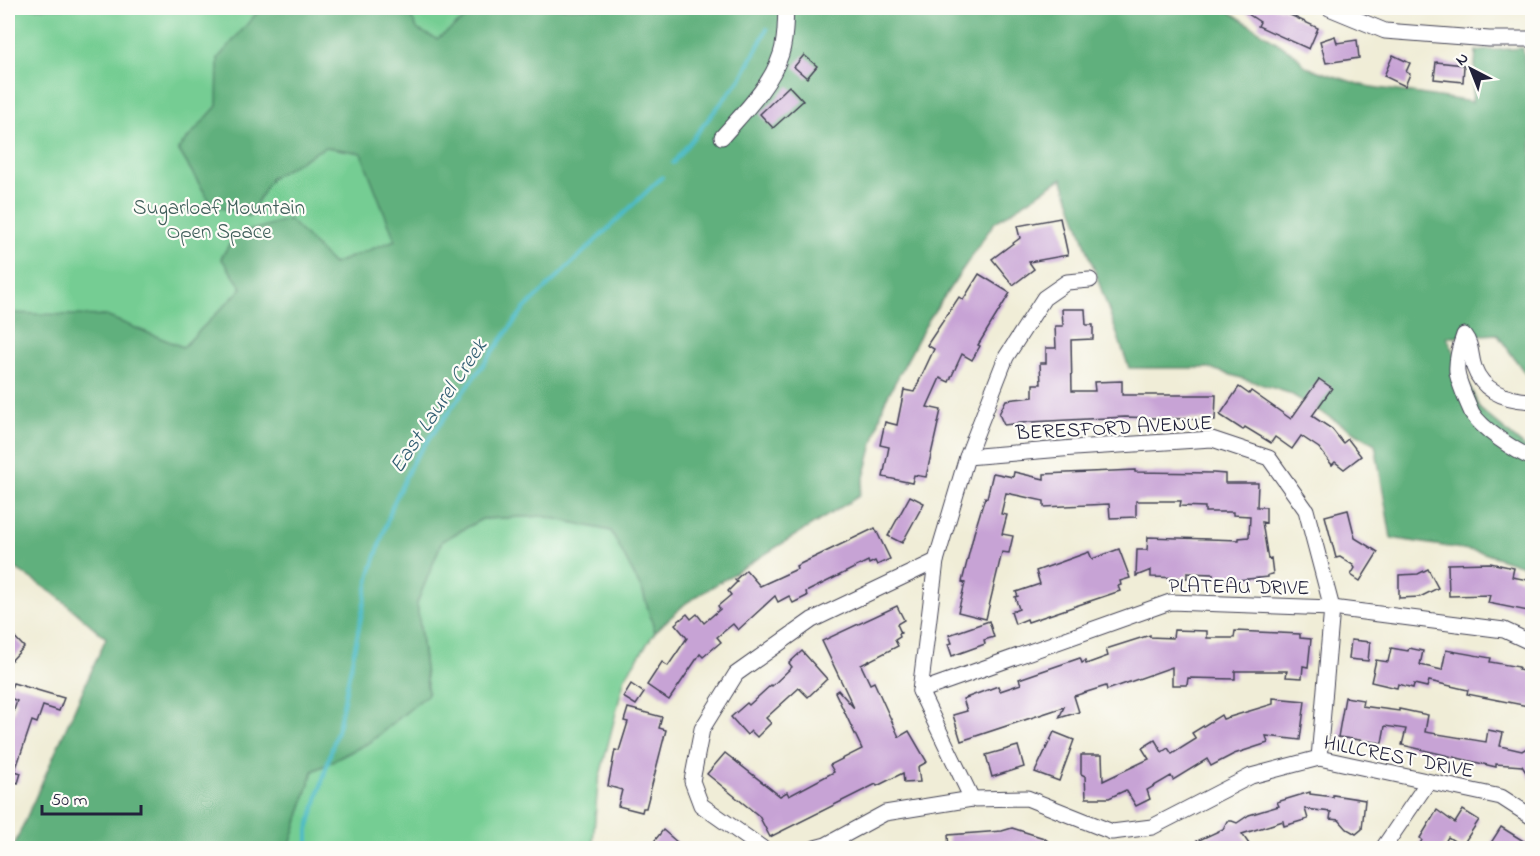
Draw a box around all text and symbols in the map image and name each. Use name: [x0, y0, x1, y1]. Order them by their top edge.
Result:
north arrow: [1441, 39, 1501, 99]
text: N: [1450, 47, 1474, 72]
park label: Sugarloaf Mountain Open Space: [133, 194, 305, 248]
water label: East Laurel Creek: [383, 332, 497, 480]
street label: BERESFORD AVENUE: [1014, 409, 1213, 449]
street label: PLATEAU DRIVE: [1168, 572, 1310, 604]
street label: HILLCREST DRIVE: [1321, 729, 1476, 787]
scale bar: [42, 778, 141, 816]
text: 50 m: [51, 788, 88, 814]

